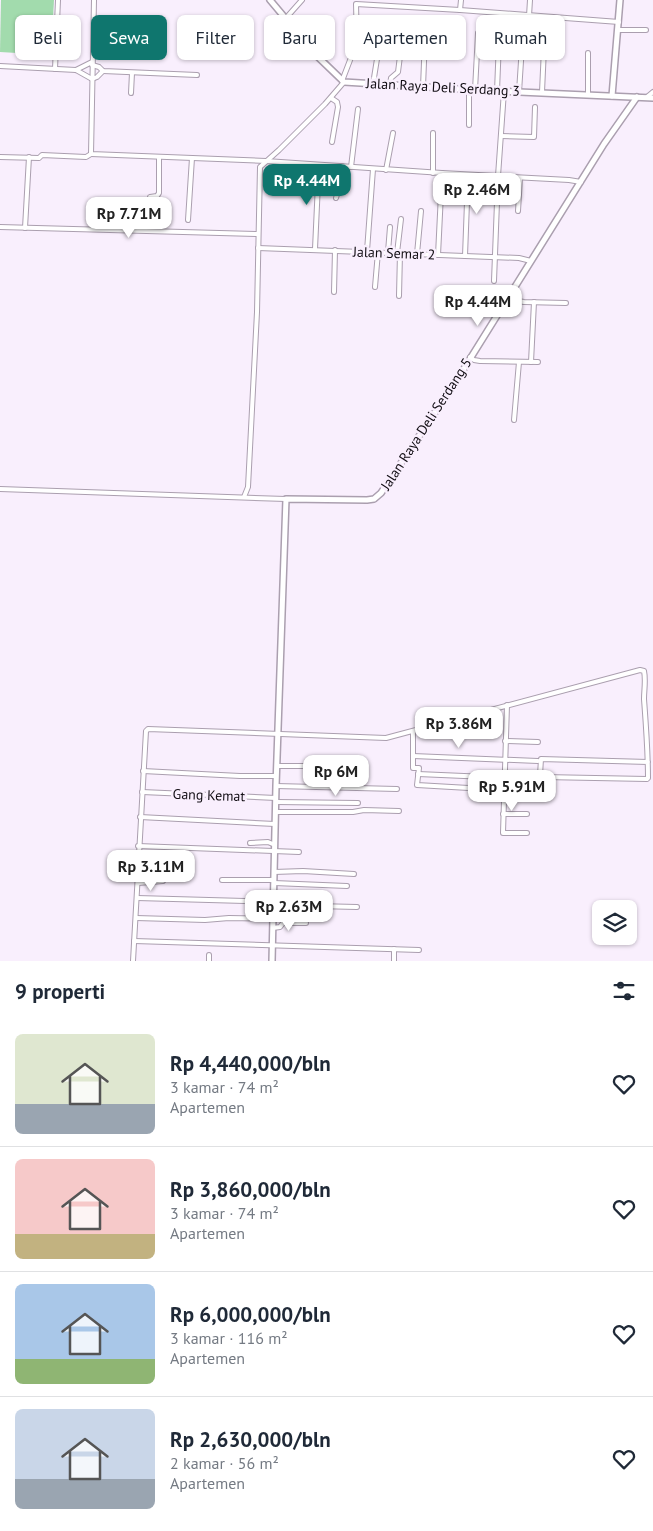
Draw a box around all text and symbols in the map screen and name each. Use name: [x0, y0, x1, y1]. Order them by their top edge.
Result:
chip: Beli: [15, 15, 81, 60]
chip: Sewa: [91, 15, 167, 60]
chip: Filter: [177, 15, 254, 60]
chip: Baru: [264, 15, 335, 60]
chip: Apartemen: [345, 15, 466, 60]
chip: Rumah: [476, 15, 565, 60]
street label: Jalan Raya Deli Serdang 3: [365, 74, 520, 100]
pin: Rp 4.44M: [255, 164, 359, 206]
text: Rp 4.44M: [274, 170, 340, 190]
pin: Rp 2.46M: [425, 172, 529, 215]
text: Rp 2.46M: [444, 179, 510, 199]
pin: Rp 7.71M: [77, 196, 181, 239]
text: Rp 7.71M: [97, 203, 161, 223]
street label: Jalan Semar 2: [351, 243, 436, 263]
pin: Rp 4.44M: [426, 284, 530, 327]
text: Rp 4.44M: [445, 291, 511, 311]
street label: Jalan Raya Deli Serdang 5: [376, 355, 475, 494]
pin: Rp 3.86M: [407, 706, 511, 749]
text: Rp 3.86M: [426, 713, 492, 733]
pin: Rp 6M: [301, 754, 371, 797]
text: Rp 6M: [314, 761, 358, 781]
pin: Rp 5.91M: [460, 770, 564, 812]
text: Rp 5.91M: [479, 776, 545, 796]
street label: Gang Kemat: [172, 785, 246, 805]
pin: Rp 3.11M: [99, 850, 203, 892]
text: Rp 3.11M: [118, 856, 184, 876]
pin: Rp 2.63M: [237, 890, 341, 932]
text: Rp 2.63M: [256, 896, 322, 916]
map controls: [592, 900, 637, 945]
button: layers: [592, 900, 637, 945]
icon: filters: [610, 977, 638, 1005]
text: 9 properti: [15, 978, 105, 1005]
text: Rp 4,440,000/bln: [170, 1050, 331, 1077]
icon: home: [55, 1054, 115, 1114]
icon: heart: [610, 1070, 638, 1098]
text: 3 kamar · 74 m²: [170, 1077, 279, 1097]
text: Apartemen: [170, 1097, 245, 1117]
text: Rp 3,860,000/bln: [170, 1176, 331, 1203]
icon: home: [55, 1179, 115, 1239]
icon: heart: [610, 1195, 638, 1223]
text: 3 kamar · 74 m²: [170, 1203, 279, 1223]
text: Apartemen: [170, 1223, 245, 1243]
text: Rp 6,000,000/bln: [170, 1301, 331, 1328]
icon: home: [55, 1304, 115, 1364]
icon: heart: [610, 1320, 638, 1348]
text: 3 kamar · 116 m²: [170, 1328, 288, 1348]
text: Apartemen: [170, 1348, 245, 1368]
text: Rp 2,630,000/bln: [170, 1426, 331, 1453]
icon: home: [55, 1429, 115, 1489]
icon: heart: [610, 1445, 638, 1473]
text: 2 kamar · 56 m²: [170, 1453, 279, 1473]
text: Apartemen: [170, 1473, 245, 1493]

